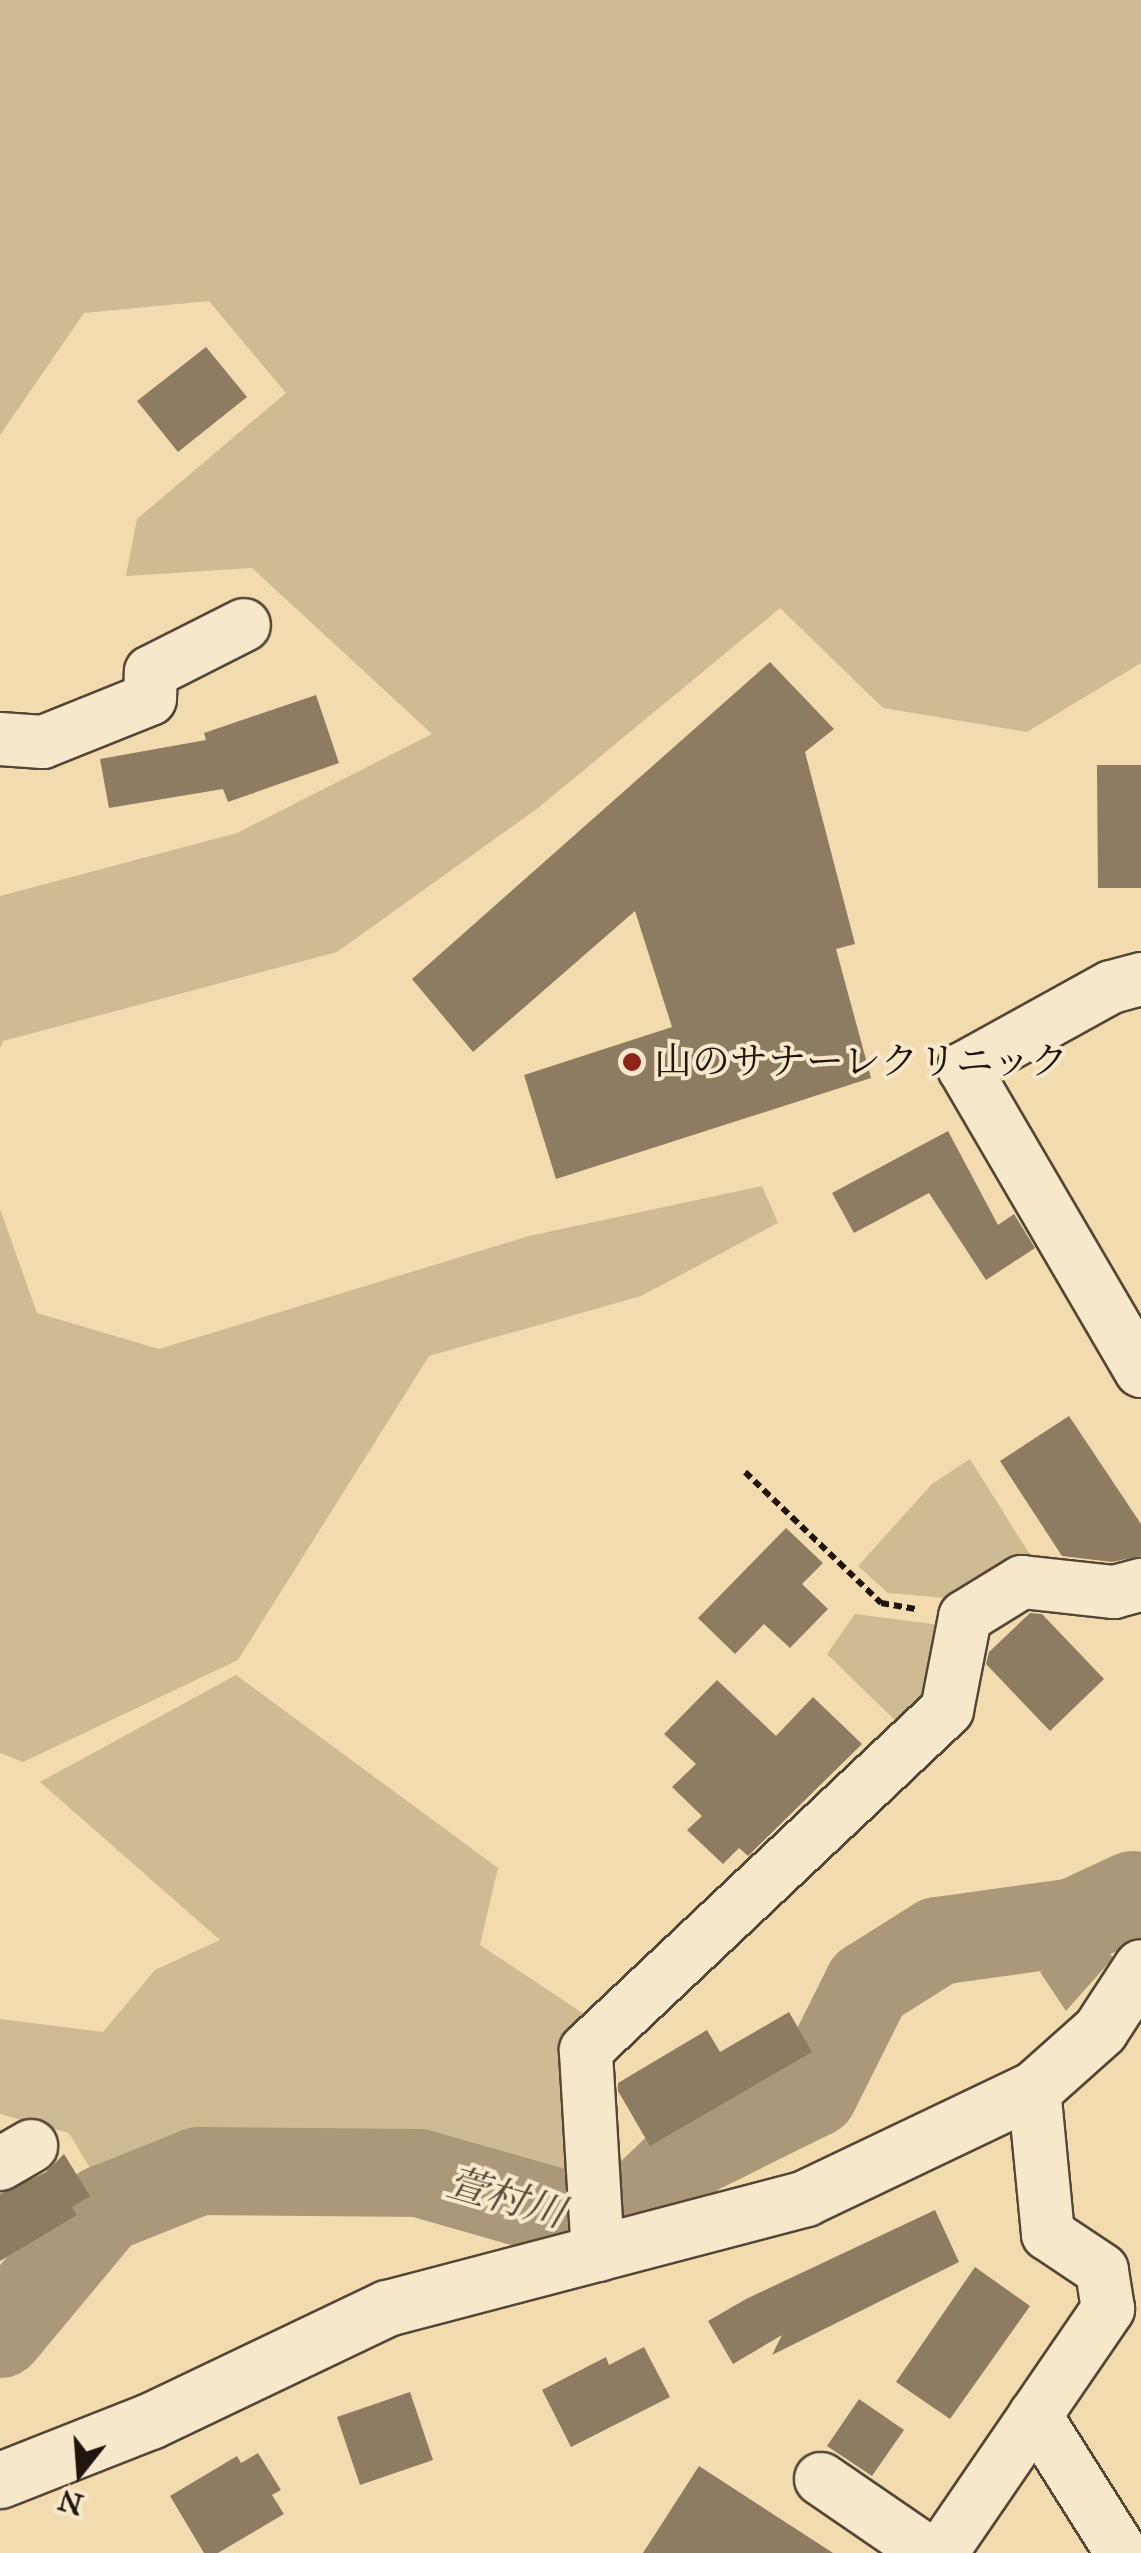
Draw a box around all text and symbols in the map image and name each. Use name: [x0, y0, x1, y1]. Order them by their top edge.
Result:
place label: 山のサナーレクリニック: [654, 1039, 1072, 1085]
marker: 山のサナーレクリニック: [619, 1049, 645, 1075]
water label: 萱村川: [442, 2158, 570, 2238]
north arrow: [30, 2423, 130, 2523]
text: N: [55, 2482, 88, 2522]

